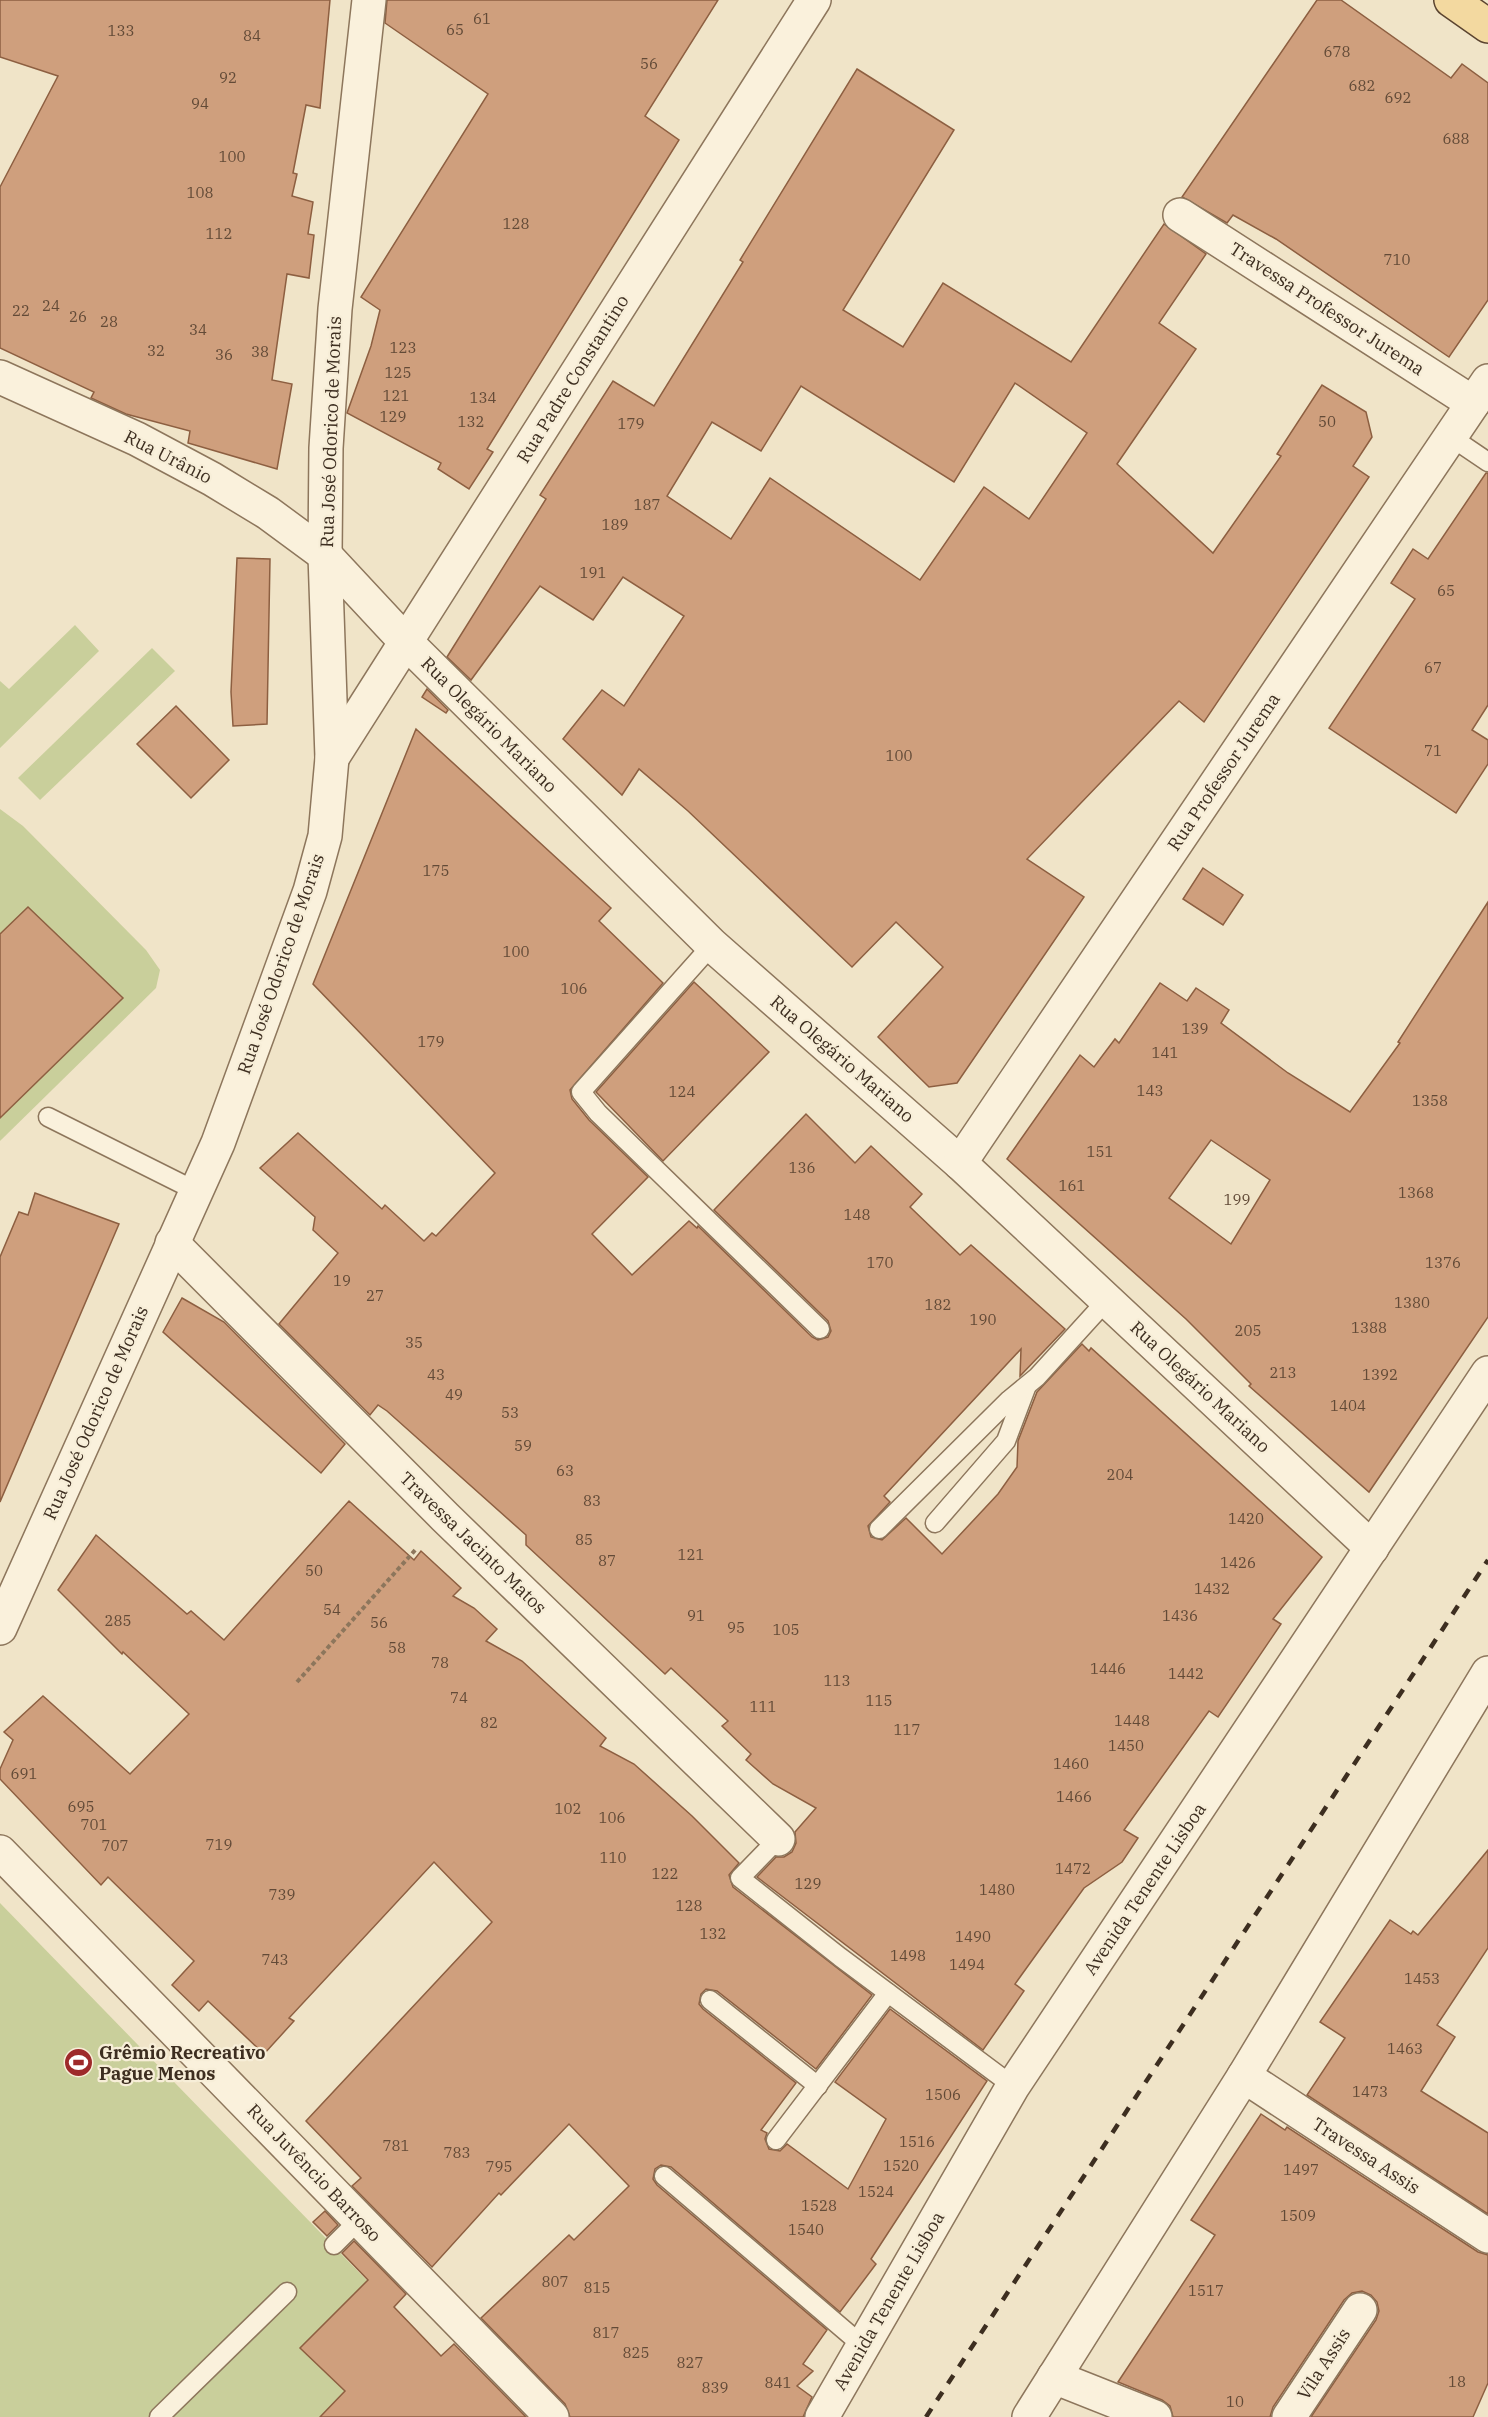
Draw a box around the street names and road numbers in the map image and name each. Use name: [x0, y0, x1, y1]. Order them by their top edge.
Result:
street label: Travessa Professor Jurema: [1225, 237, 1429, 380]
street label: Rua Padre Constantino: [511, 290, 634, 467]
street label: Rua José Odorico de Morais: [315, 316, 346, 548]
street label: Rua Urânio: [120, 425, 216, 488]
street label: Rua Olegário Mariano: [416, 652, 562, 798]
street label: Rua Professor Jurema: [1162, 688, 1285, 855]
street label: Rua José Odorico de Morais: [232, 850, 329, 1077]
street label: Rua Olegário Mariano: [766, 990, 919, 1127]
street label: Rua José Odorico de Morais: [38, 1302, 153, 1523]
street label: Rua Olegário Mariano: [1125, 1316, 1275, 1458]
street label: Travessa Jacinto Matos: [395, 1467, 552, 1619]
street label: Avenida Tenente Lisboa: [1078, 1798, 1211, 1979]
street label: Rua Juvêncio Barroso: [242, 2099, 386, 2247]
street label: Travessa Assis: [1308, 2112, 1424, 2199]
street label: Avenida Tenente Lisboa: [828, 2207, 949, 2394]
street label: Vila Assis: [1292, 2324, 1355, 2404]

